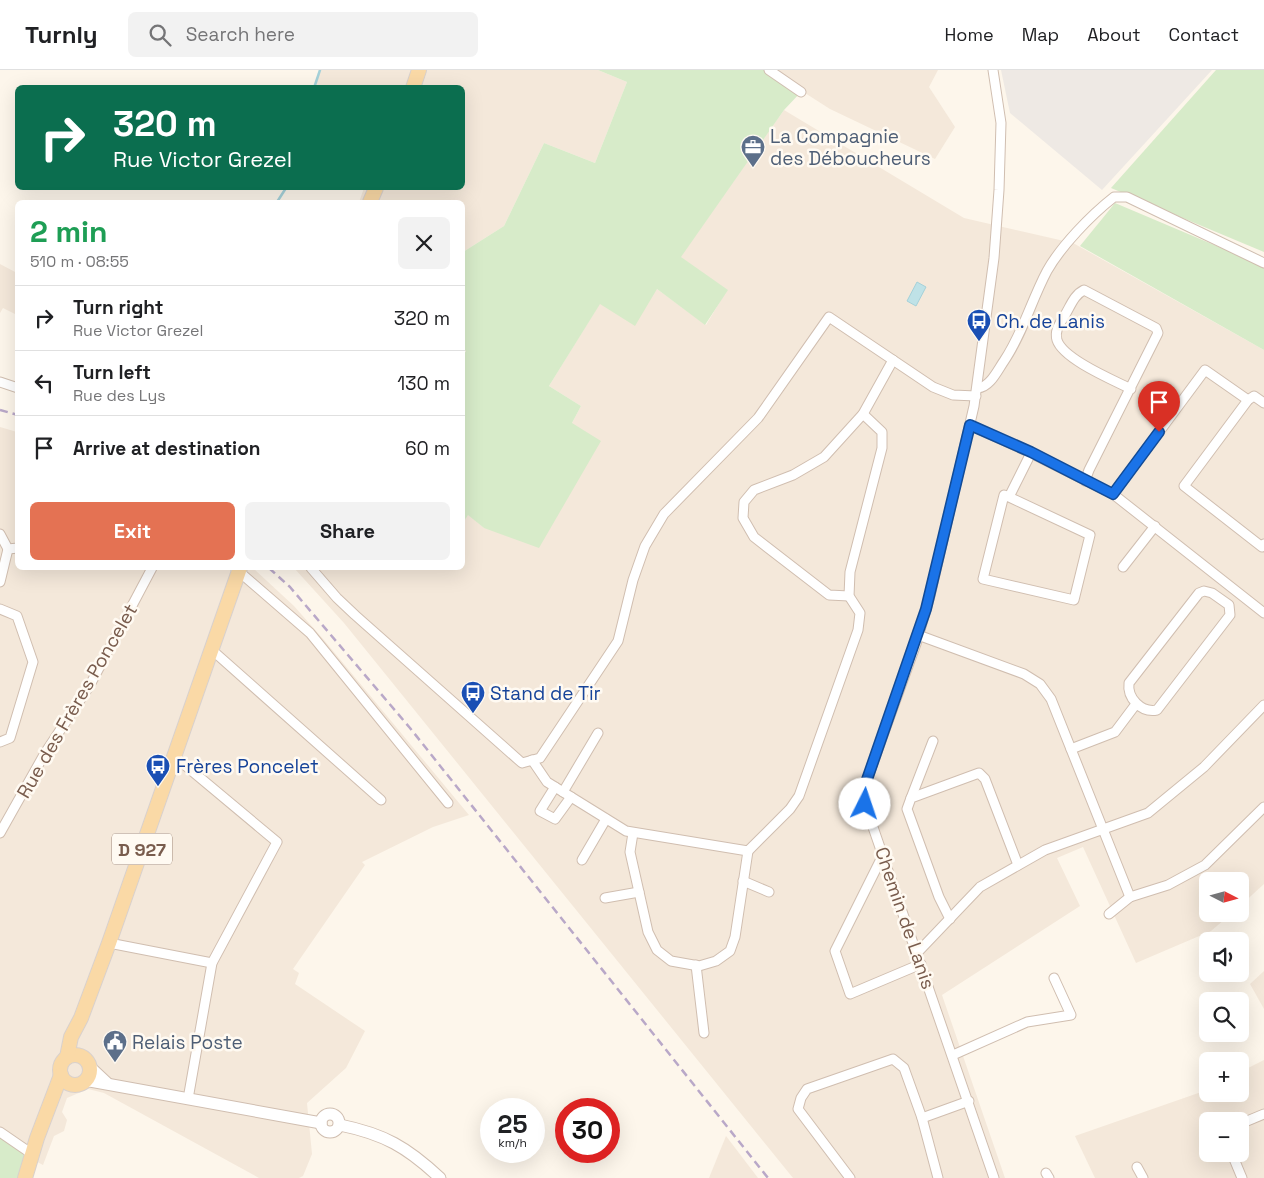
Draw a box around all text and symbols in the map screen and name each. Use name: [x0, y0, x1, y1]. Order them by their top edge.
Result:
search box: [128, 12, 478, 57]
text: Turnly: [25, 19, 98, 50]
icon: search: [146, 21, 174, 49]
text: Search here: [186, 22, 295, 47]
text: Home: [945, 23, 994, 46]
text: Map: [1022, 23, 1059, 46]
text: About: [1087, 23, 1141, 46]
text: Contact: [1169, 23, 1239, 46]
text: 320 m: [113, 102, 217, 146]
icon: right: [30, 105, 95, 170]
place label: La Compagnie des Déboucheurs: [770, 124, 931, 171]
office icon: La Compagnie des Déboucheurs: [740, 134, 766, 168]
text: Rue Victor Grezel: [113, 145, 292, 173]
text: 2 min: [30, 212, 108, 251]
button: close: [398, 217, 450, 269]
text: 510 m · 08:55: [30, 251, 129, 272]
text: Turn right: [73, 295, 163, 320]
icon: right: [30, 304, 58, 332]
text: 320 m: [394, 306, 450, 331]
bus stop icon: Ch. de Lanis: [966, 308, 992, 342]
place label: Ch. de Lanis: [996, 309, 1105, 334]
text: Rue Victor Grezel: [73, 320, 203, 341]
text: Turn left: [73, 360, 151, 385]
icon: left: [30, 369, 58, 397]
text: 130 m: [397, 371, 450, 396]
pin: [1138, 381, 1180, 432]
text: Rue des Lys: [73, 385, 166, 406]
icon: arrive: [1145, 388, 1173, 416]
icon: arrive: [30, 434, 58, 462]
text: Arrive at destination: [73, 436, 261, 461]
text: 60 m: [405, 436, 450, 461]
button: Exit: [30, 502, 235, 560]
button: Share: [245, 502, 450, 560]
street label: Rue des Frères Poncelet: [11, 599, 143, 803]
bus stop icon: Stand de Tir: [460, 680, 486, 714]
place label: Stand de Tir: [490, 681, 601, 706]
bus stop icon: Frères Poncelet: [145, 753, 171, 787]
place label: Frères Poncelet: [176, 754, 319, 779]
position arrow: [838, 777, 890, 829]
road number: D 927: [112, 834, 172, 864]
street label: Chemin de Lanis: [869, 844, 941, 992]
north arrow: [1199, 872, 1249, 922]
map controls: [1199, 872, 1249, 1162]
button: sound: [1199, 932, 1249, 982]
button: search: [1199, 992, 1249, 1042]
public building icon: Relais Poste: [102, 1029, 128, 1063]
place label: Relais Poste: [132, 1030, 243, 1055]
button: +: [1199, 1052, 1249, 1102]
speed limit sign: 30: [555, 1098, 620, 1163]
text: 25: [498, 1108, 527, 1140]
button: −: [1199, 1112, 1249, 1162]
text: km/h: [498, 1135, 527, 1151]

